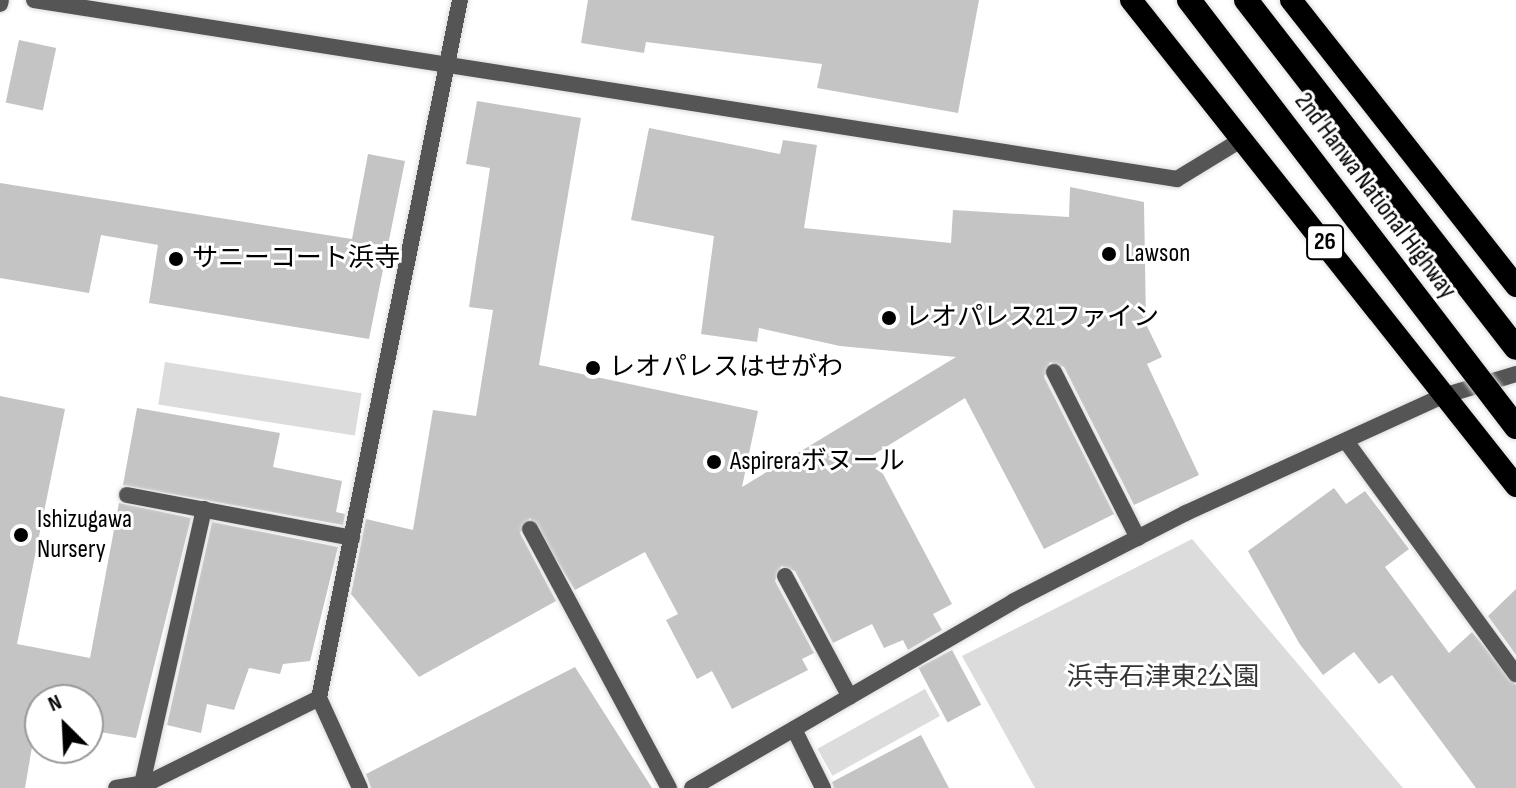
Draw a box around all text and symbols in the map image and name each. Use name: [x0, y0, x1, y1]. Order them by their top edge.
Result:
street label: 2nd Hanwa National Highway: [1287, 87, 1463, 305]
road number: 26: [1305, 222, 1345, 262]
place label: Lawson: [1125, 238, 1190, 270]
place label: サニーコート浜寺: [192, 243, 400, 275]
marker: Lawson: [1100, 245, 1118, 263]
marker: サニーコート浜寺: [167, 250, 185, 268]
place label: レオパレス21ファイン: [905, 302, 1159, 334]
marker: レオパレス21ファイン: [880, 309, 898, 327]
place label: レオパレスはせがわ: [609, 352, 843, 384]
marker: レオパレスはせがわ: [584, 359, 602, 377]
place label: Aspireraボヌール: [730, 446, 905, 478]
marker: Aspireraボヌール: [705, 453, 723, 471]
place label: Ishizugawa Nursery: [37, 504, 132, 566]
marker: Ishizugawa Nursery: [12, 526, 30, 544]
park label: 浜寺石津東2公園: [1067, 662, 1259, 694]
north arrow: [24, 684, 104, 764]
text: N: [44, 689, 66, 718]

